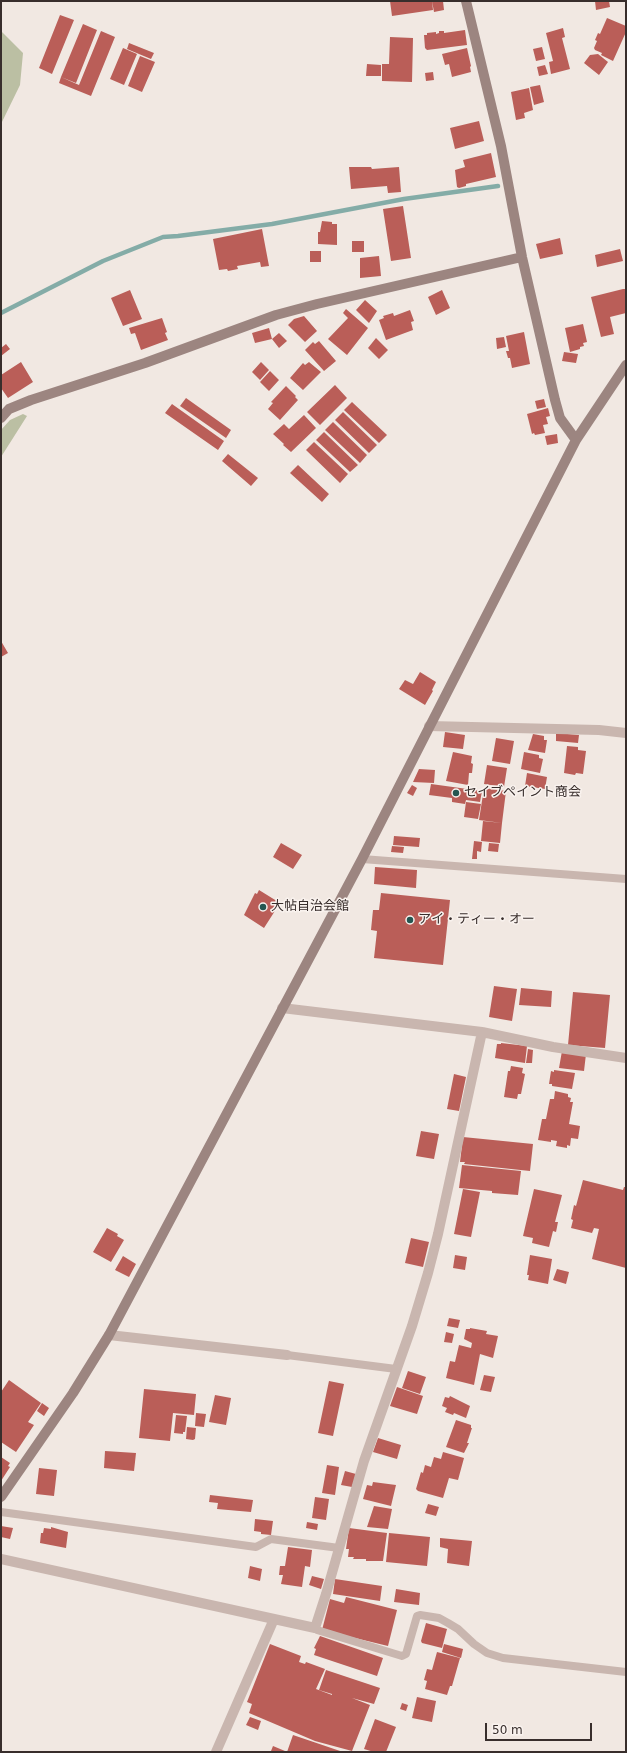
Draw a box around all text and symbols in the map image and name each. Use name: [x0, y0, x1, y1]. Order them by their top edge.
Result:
place label: セイブペイント商会: [464, 785, 581, 801]
marker: セイブペイント商会: [451, 788, 461, 798]
place label: 大帖自治会館: [271, 899, 349, 915]
marker: 大帖自治会館: [258, 902, 268, 912]
place label: アイ・ティー・オー: [418, 912, 535, 928]
marker: アイ・ティー・オー: [405, 915, 415, 925]
scale bar: [487, 1715, 594, 1741]
text: 50 m: [492, 1723, 523, 1737]

